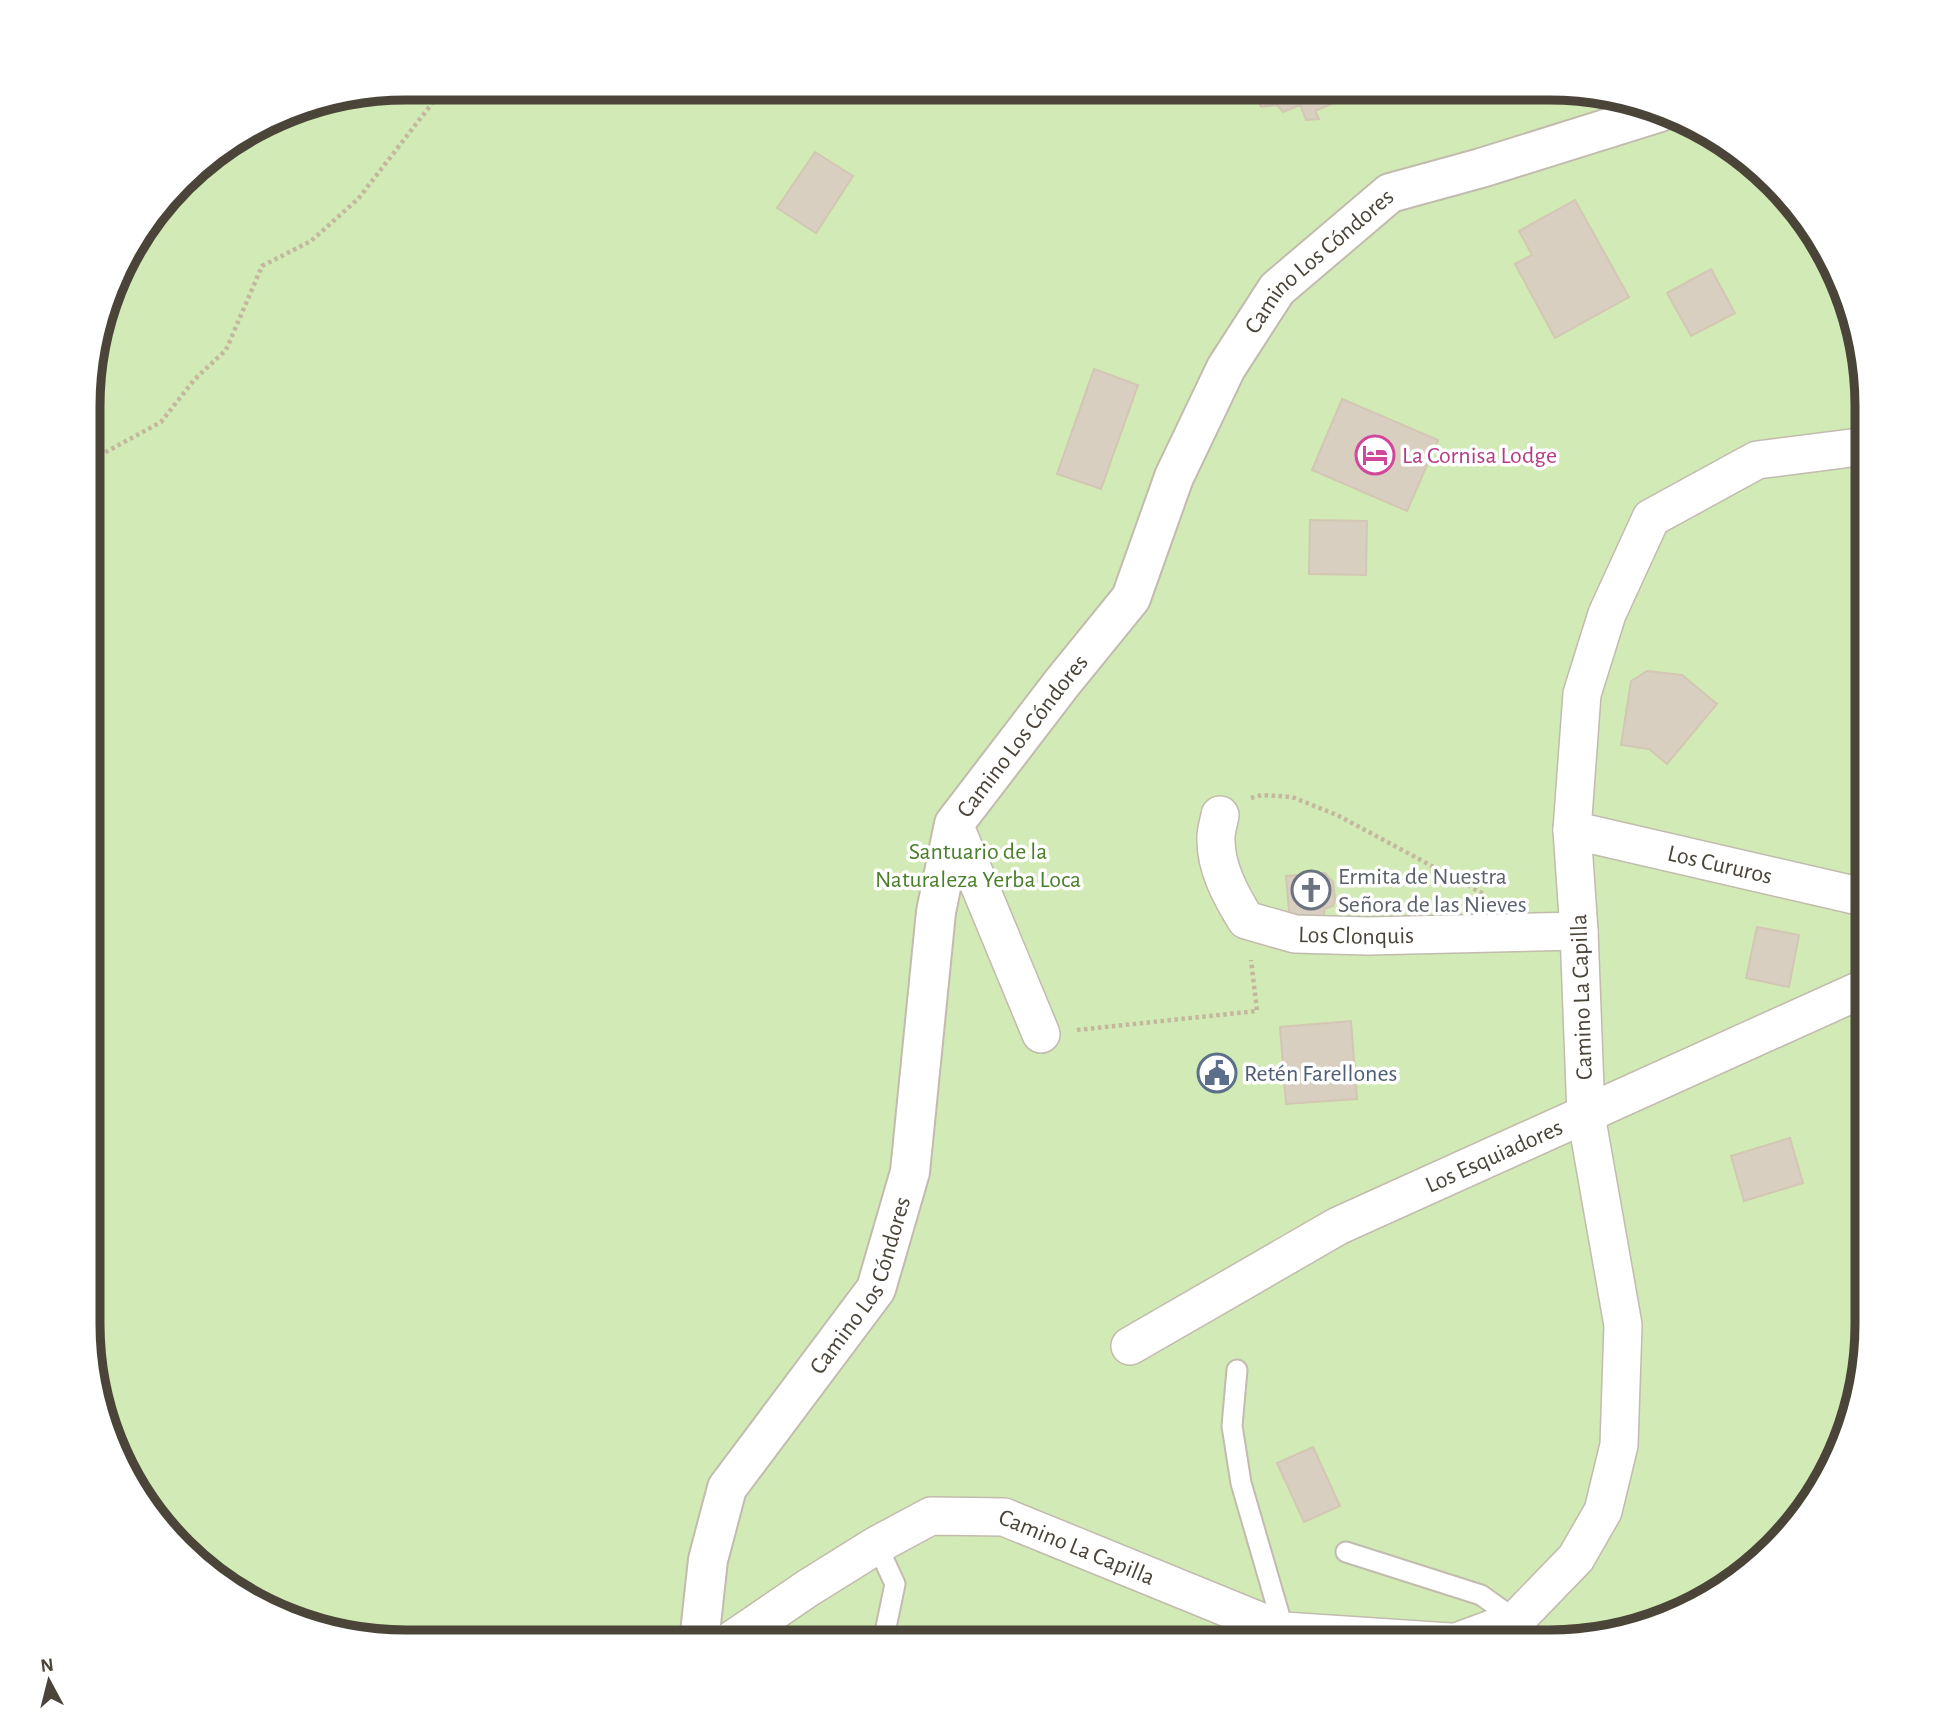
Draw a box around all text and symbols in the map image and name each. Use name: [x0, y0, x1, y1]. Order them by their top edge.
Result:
street label: Camino Los Cóndores: [1241, 185, 1399, 338]
hotel icon: La Cornisa Lodge: [1354, 434, 1396, 476]
place label: La Cornisa Lodge: [1402, 444, 1557, 468]
street label: Camino Los Cóndores: [953, 650, 1093, 822]
park label: Santuario de la Naturaleza Yerba Loca: [875, 840, 1081, 892]
street label: Los Cururos: [1665, 841, 1775, 889]
place label: Ermita de Nuestra Señora de las Nieves: [1338, 865, 1527, 917]
church icon: Ermita de Nuestra Señora de las Nieves: [1290, 869, 1332, 911]
street label: Camino La Capilla: [1567, 914, 1597, 1080]
street label: Los Clonquis: [1298, 923, 1414, 949]
public building icon: Retén Farellones: [1196, 1052, 1238, 1094]
place label: Retén Farellones: [1244, 1062, 1397, 1086]
street label: Los Esquiadores: [1422, 1115, 1566, 1198]
street label: Camino Los Cóndores: [806, 1194, 915, 1379]
street label: Camino La Capilla: [995, 1505, 1158, 1590]
north arrow: [14, 1646, 84, 1716]
text: N: [39, 1655, 55, 1676]

